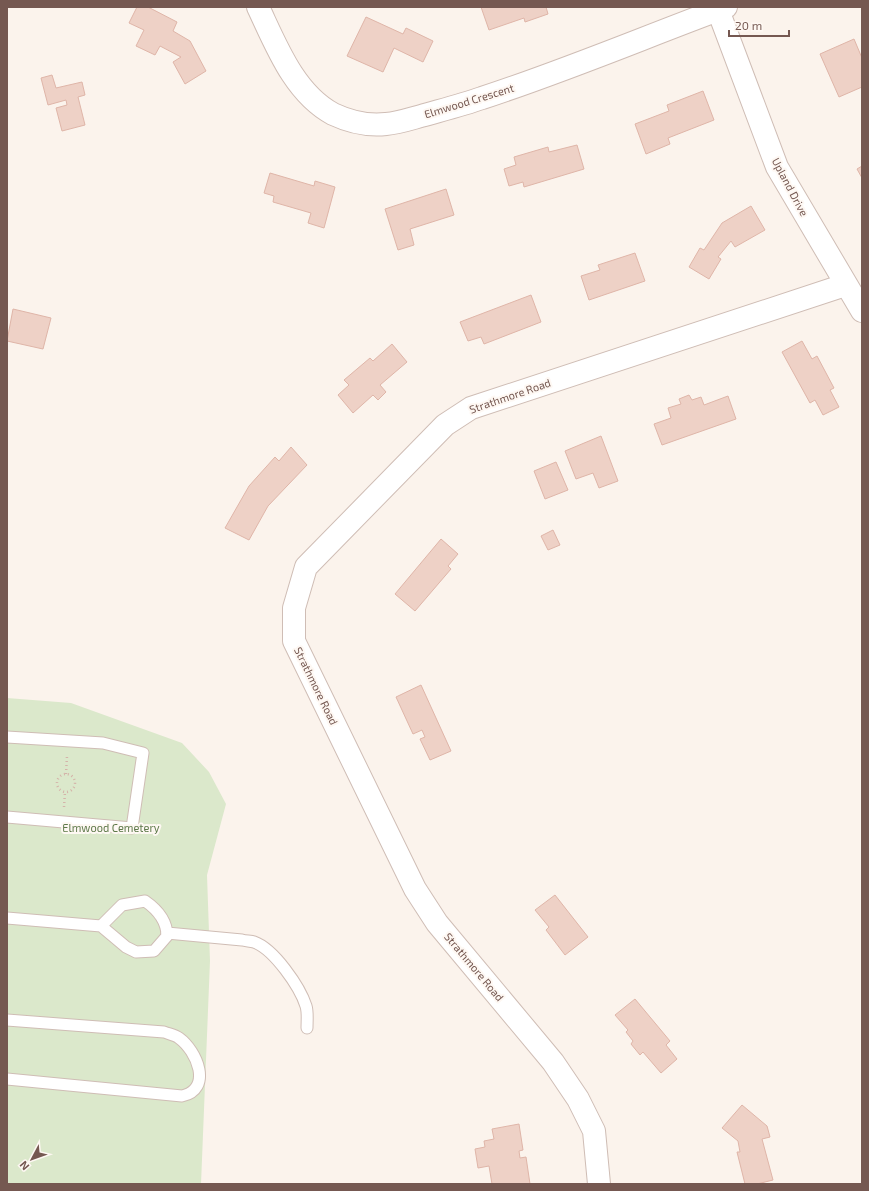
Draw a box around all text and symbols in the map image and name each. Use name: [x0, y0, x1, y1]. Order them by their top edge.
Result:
scale bar: [729, 12, 789, 38]
text: 20 m: [735, 18, 762, 32]
street label: Elmwood Crescent: [422, 81, 515, 120]
street label: Upland Drive: [770, 155, 811, 218]
street label: Strathmore Road: [467, 376, 552, 416]
street label: Strathmore Road: [292, 645, 341, 727]
park label: Elmwood Cemetery: [62, 821, 160, 834]
street label: Strathmore Road: [442, 930, 507, 1003]
north arrow: [12, 1139, 52, 1179]
text: N: [17, 1159, 32, 1173]

